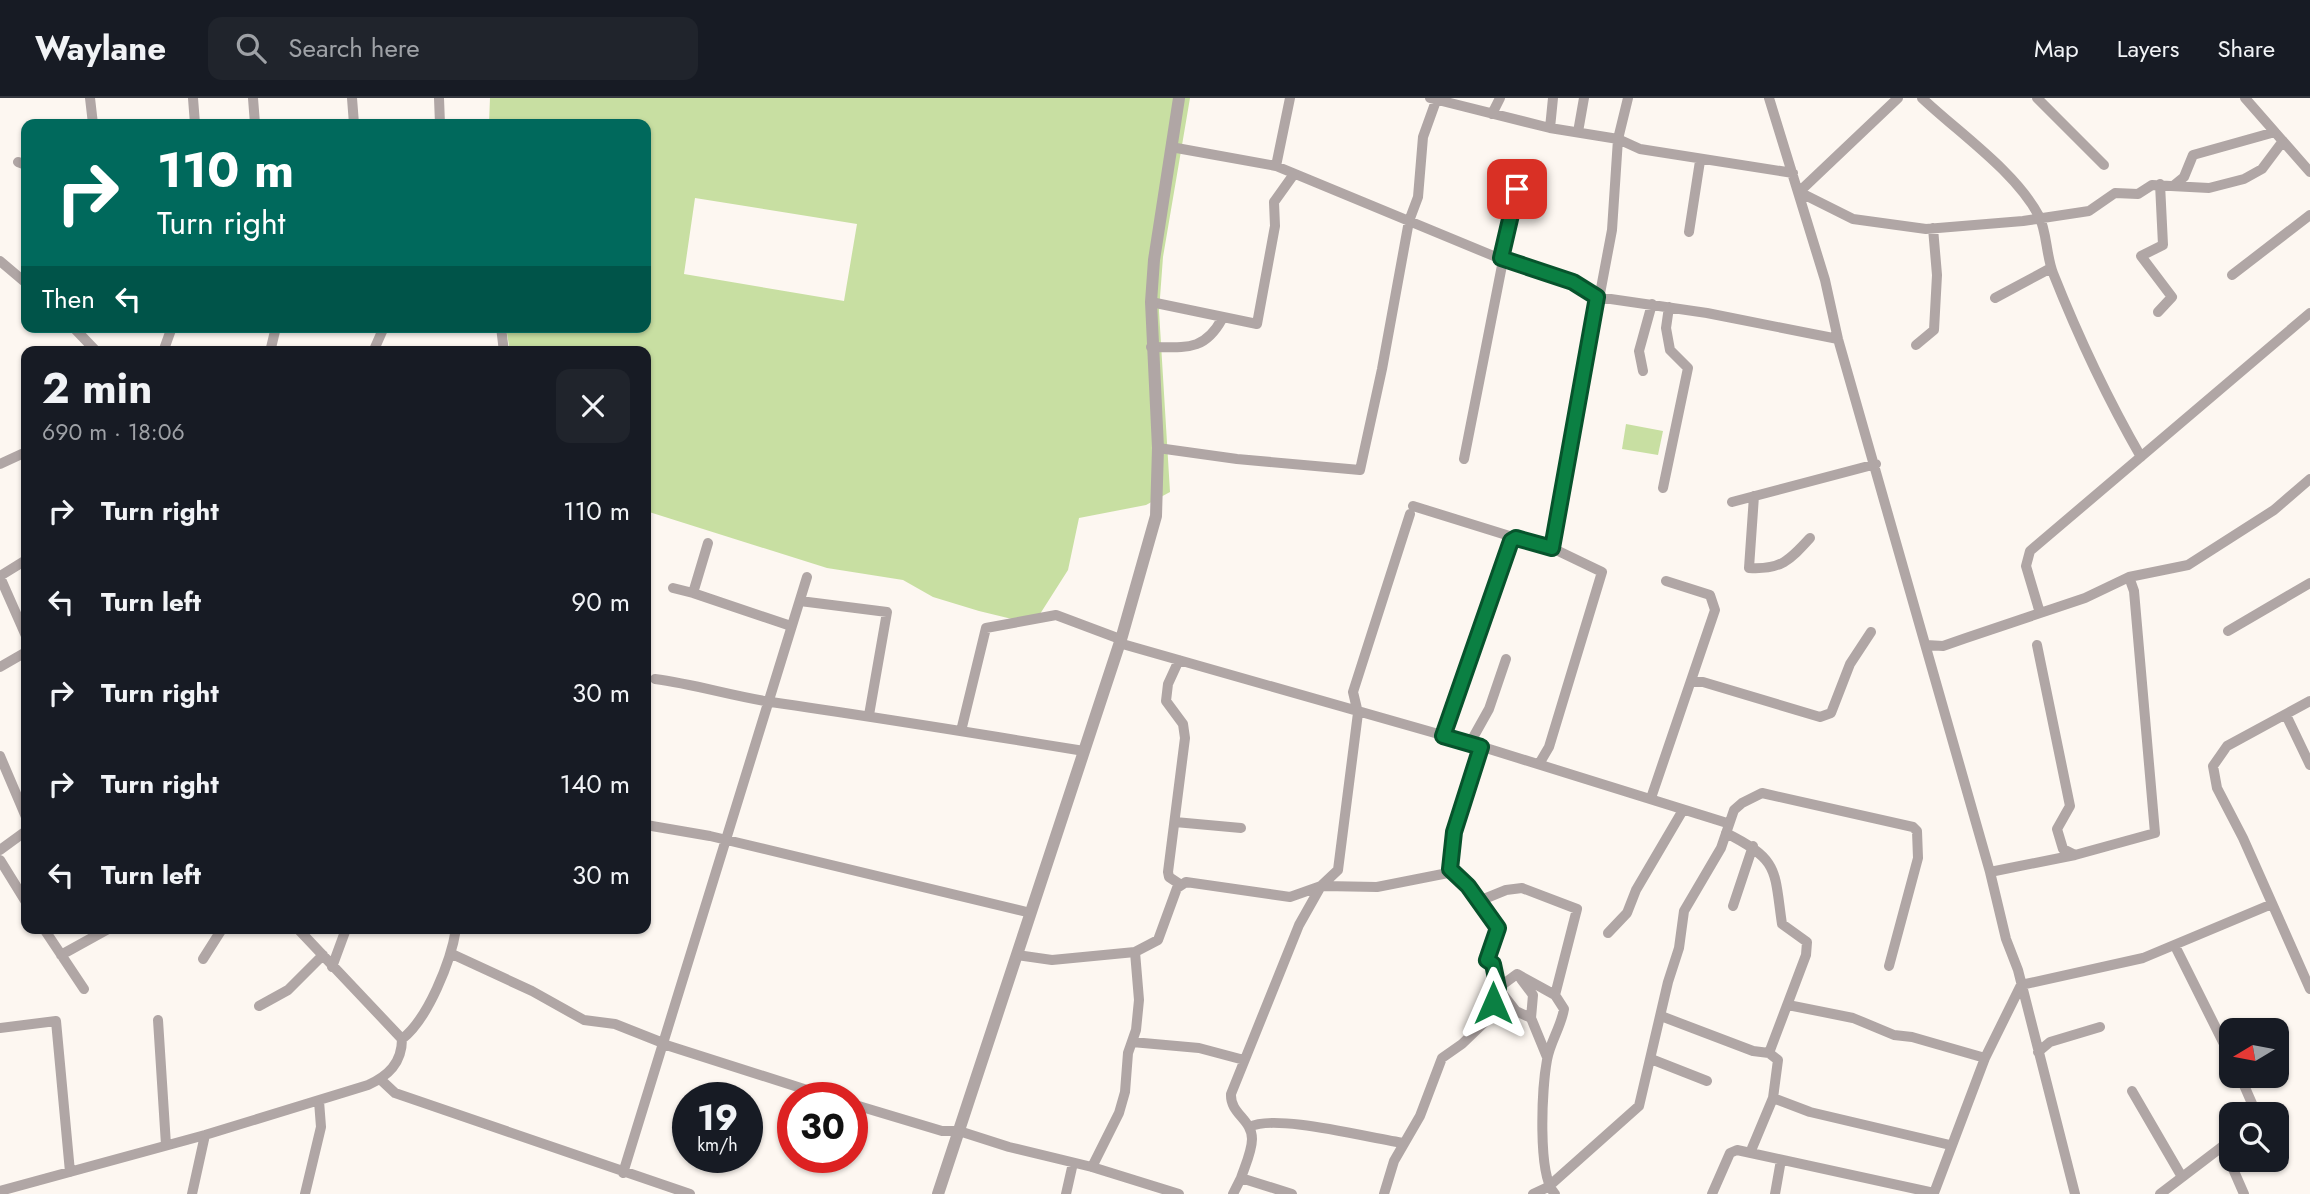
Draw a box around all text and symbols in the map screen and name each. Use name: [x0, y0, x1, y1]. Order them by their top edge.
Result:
search box: [208, 17, 698, 80]
text: Waylane: [35, 25, 166, 72]
icon: search: [232, 29, 270, 67]
text: Search here: [288, 29, 420, 67]
text: Map: [2034, 31, 2079, 66]
text: Layers: [2117, 31, 2179, 66]
text: Share: [2217, 31, 2275, 66]
text: 110 m: [157, 135, 294, 205]
icon: right: [42, 147, 133, 238]
pin: [1487, 159, 1547, 219]
icon: arrive: [1498, 170, 1536, 208]
text: Turn right: [157, 200, 286, 246]
text: Then: [42, 280, 95, 318]
icon: left: [109, 280, 147, 318]
text: 2 min: [42, 358, 152, 419]
button: close: [556, 369, 630, 443]
text: 690 m · 18:06: [42, 415, 185, 449]
icon: right: [42, 492, 80, 530]
text: Turn right: [101, 492, 219, 530]
text: 110 m: [563, 492, 630, 530]
icon: left: [42, 583, 80, 621]
text: Turn left: [101, 583, 201, 621]
text: 90 m: [571, 583, 630, 621]
icon: right: [42, 674, 80, 712]
text: Turn right: [101, 674, 219, 712]
text: 30 m: [572, 674, 630, 712]
icon: right: [42, 765, 80, 803]
text: Turn right: [101, 765, 219, 803]
text: 140 m: [559, 765, 630, 803]
icon: left: [42, 856, 80, 894]
text: Turn left: [101, 856, 201, 894]
text: 30 m: [572, 856, 630, 894]
position arrow: [1456, 966, 1530, 1040]
north arrow: [2219, 1018, 2289, 1088]
map controls: [2219, 1018, 2289, 1172]
speed limit sign: 30: [777, 1082, 868, 1173]
text: 19: [697, 1093, 738, 1143]
button: search: [2219, 1102, 2289, 1172]
text: km/h: [697, 1132, 738, 1158]

